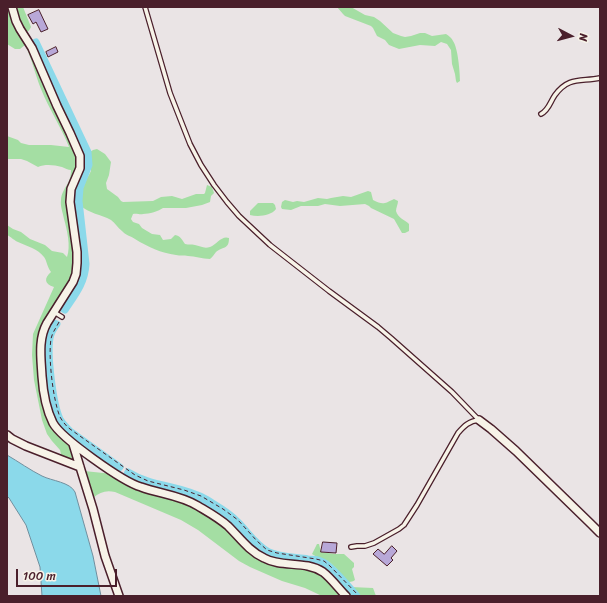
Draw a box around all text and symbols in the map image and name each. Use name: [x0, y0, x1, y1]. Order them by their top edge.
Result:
north arrow: [551, 16, 591, 56]
text: N: [574, 33, 593, 42]
scale bar: [18, 561, 119, 587]
text: 100 m: [23, 565, 56, 587]

